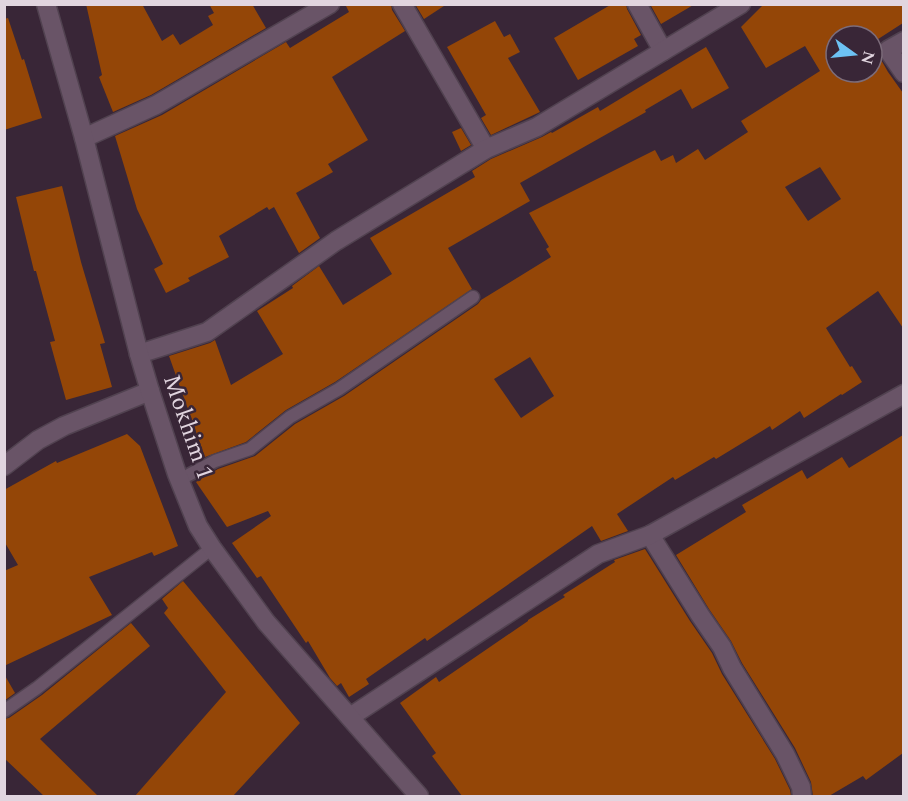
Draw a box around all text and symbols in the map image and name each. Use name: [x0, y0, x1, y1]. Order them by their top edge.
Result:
north arrow: [824, 24, 884, 84]
text: N: [854, 48, 881, 67]
street label: Mokhim 1: [153, 370, 223, 484]

